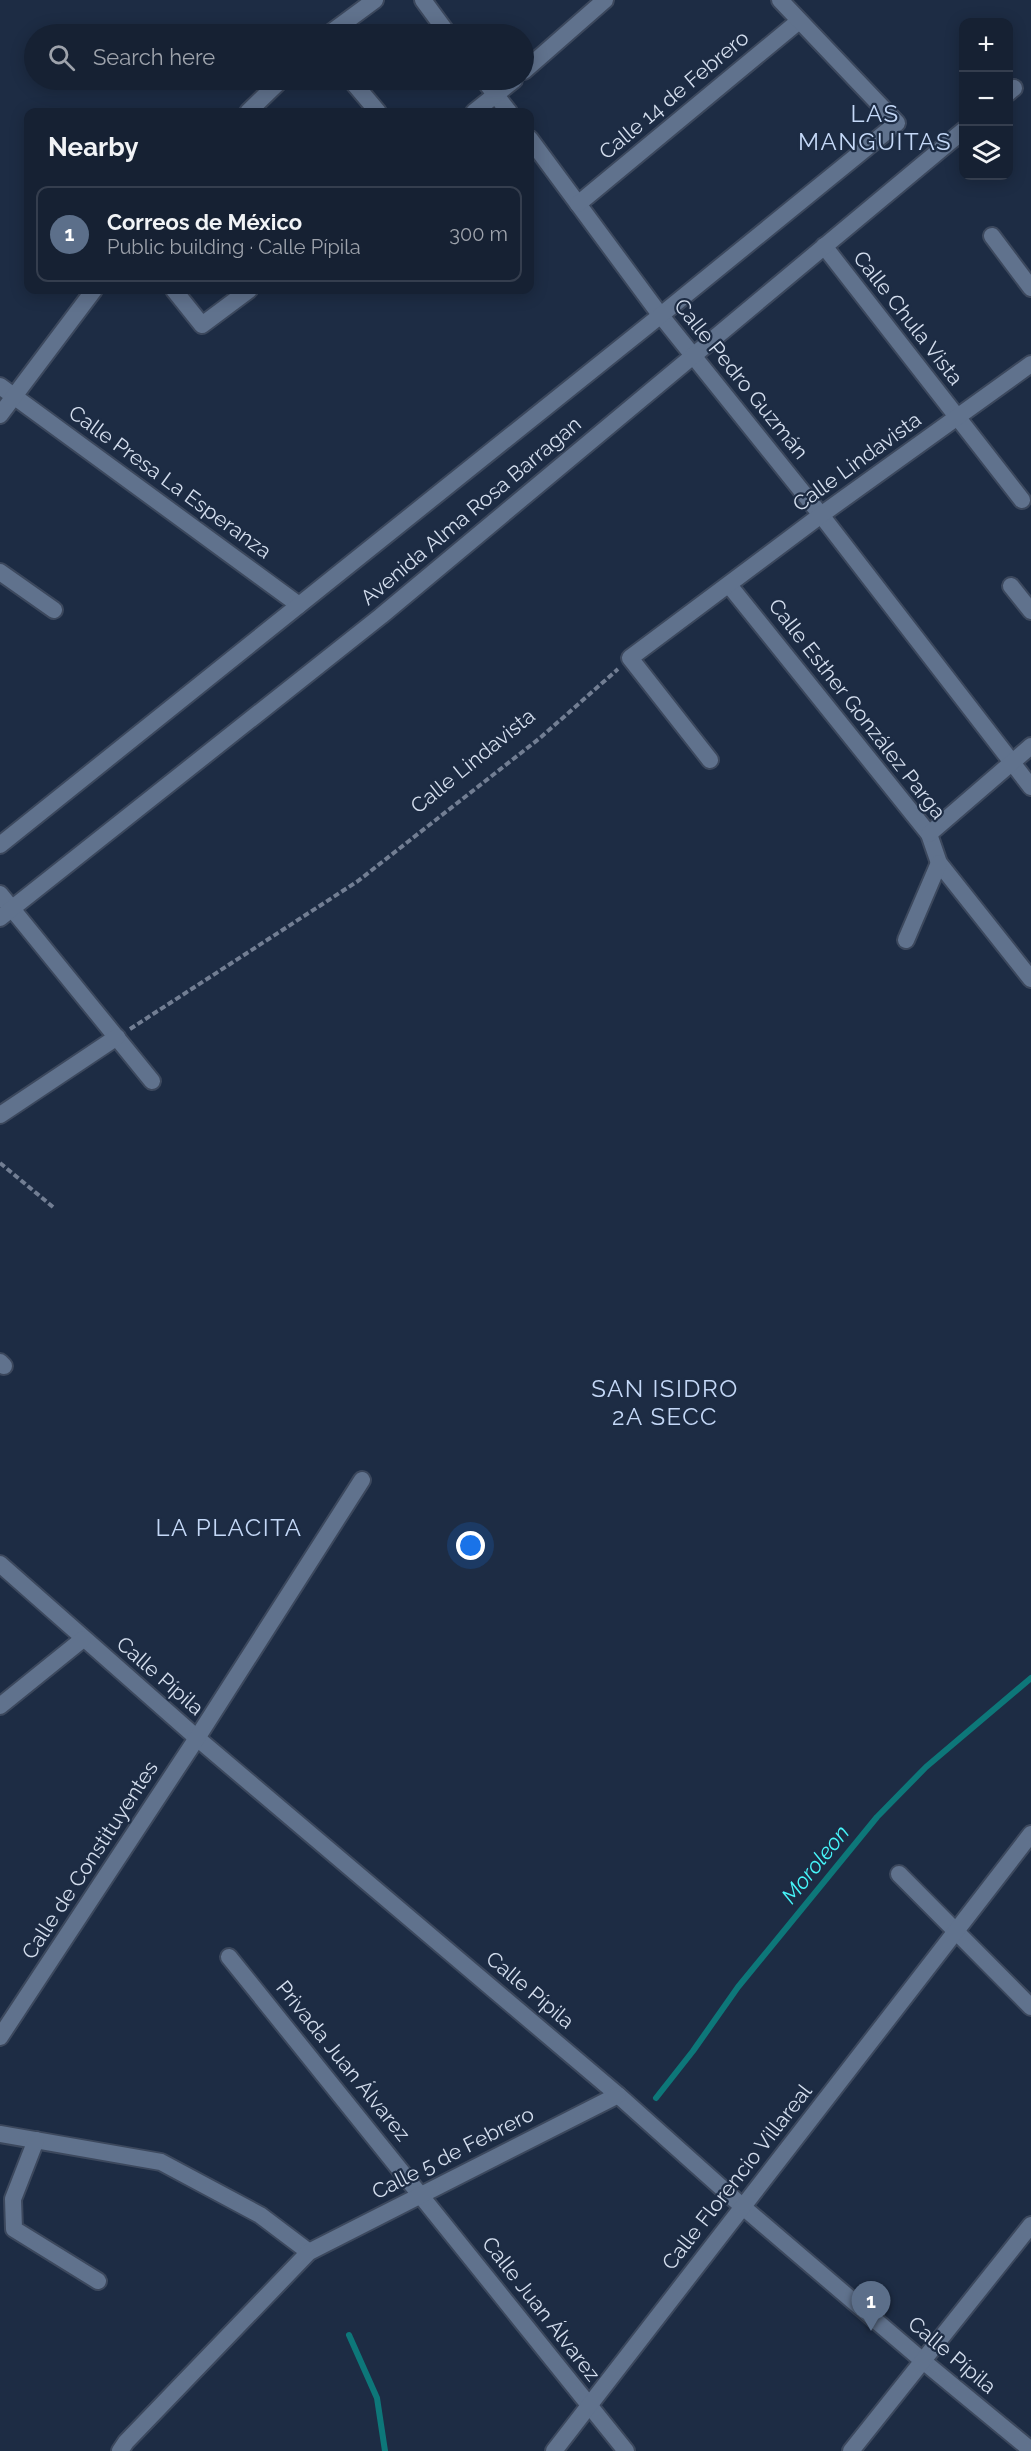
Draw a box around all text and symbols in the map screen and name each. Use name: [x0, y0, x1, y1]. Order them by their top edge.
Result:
map controls: [959, 18, 1013, 180]
button: +: [959, 18, 1013, 72]
search box: [24, 24, 534, 90]
street label: Calle 14 de Febrero: [594, 25, 753, 164]
icon: search: [45, 41, 78, 74]
text: Search here: [93, 44, 215, 70]
button: −: [959, 72, 1013, 126]
district label: LAS MANGUITAS: [798, 99, 952, 156]
button: layers: [959, 126, 1013, 180]
text: Nearby: [48, 132, 138, 162]
text: Correos de México: [107, 209, 302, 235]
text: 1: [65, 222, 74, 246]
text: 300 m: [449, 222, 508, 246]
text: Public building · Calle Pípila: [107, 235, 361, 259]
street label: Calle Chula Vista: [848, 246, 969, 390]
street label: Calle Pedro Guzmán: [669, 294, 814, 464]
street label: Calle Presa La Esperanza: [64, 400, 276, 564]
street label: Calle Lindavista: [788, 407, 926, 517]
street label: Avenida Alma Rosa Barragan: [355, 411, 586, 610]
street label: Calle Esther González Parga: [764, 594, 951, 824]
street label: Calle Lindavista: [406, 703, 540, 818]
district label: SAN ISIDRO 2A SECC: [591, 1374, 739, 1431]
district label: LA PLACITA: [156, 1513, 302, 1542]
your location: [456, 1531, 485, 1560]
street label: Calle Pípila: [112, 1631, 209, 1720]
street label: Calle de Constituyentes: [16, 1756, 163, 1963]
water label: Moroleon: [776, 1820, 854, 1908]
street label: Calle Pípila: [481, 1946, 579, 2034]
street label: Privada Juan Álvarez: [271, 1975, 416, 2146]
street label: Calle Florencio Villareal: [656, 2079, 817, 2274]
street label: Calle 5 de Febrero: [368, 2101, 538, 2204]
street label: Calle Juan Álvarez: [477, 2231, 606, 2386]
pin: 1: [852, 2282, 890, 2331]
street label: Calle Pípila: [903, 2311, 1001, 2399]

